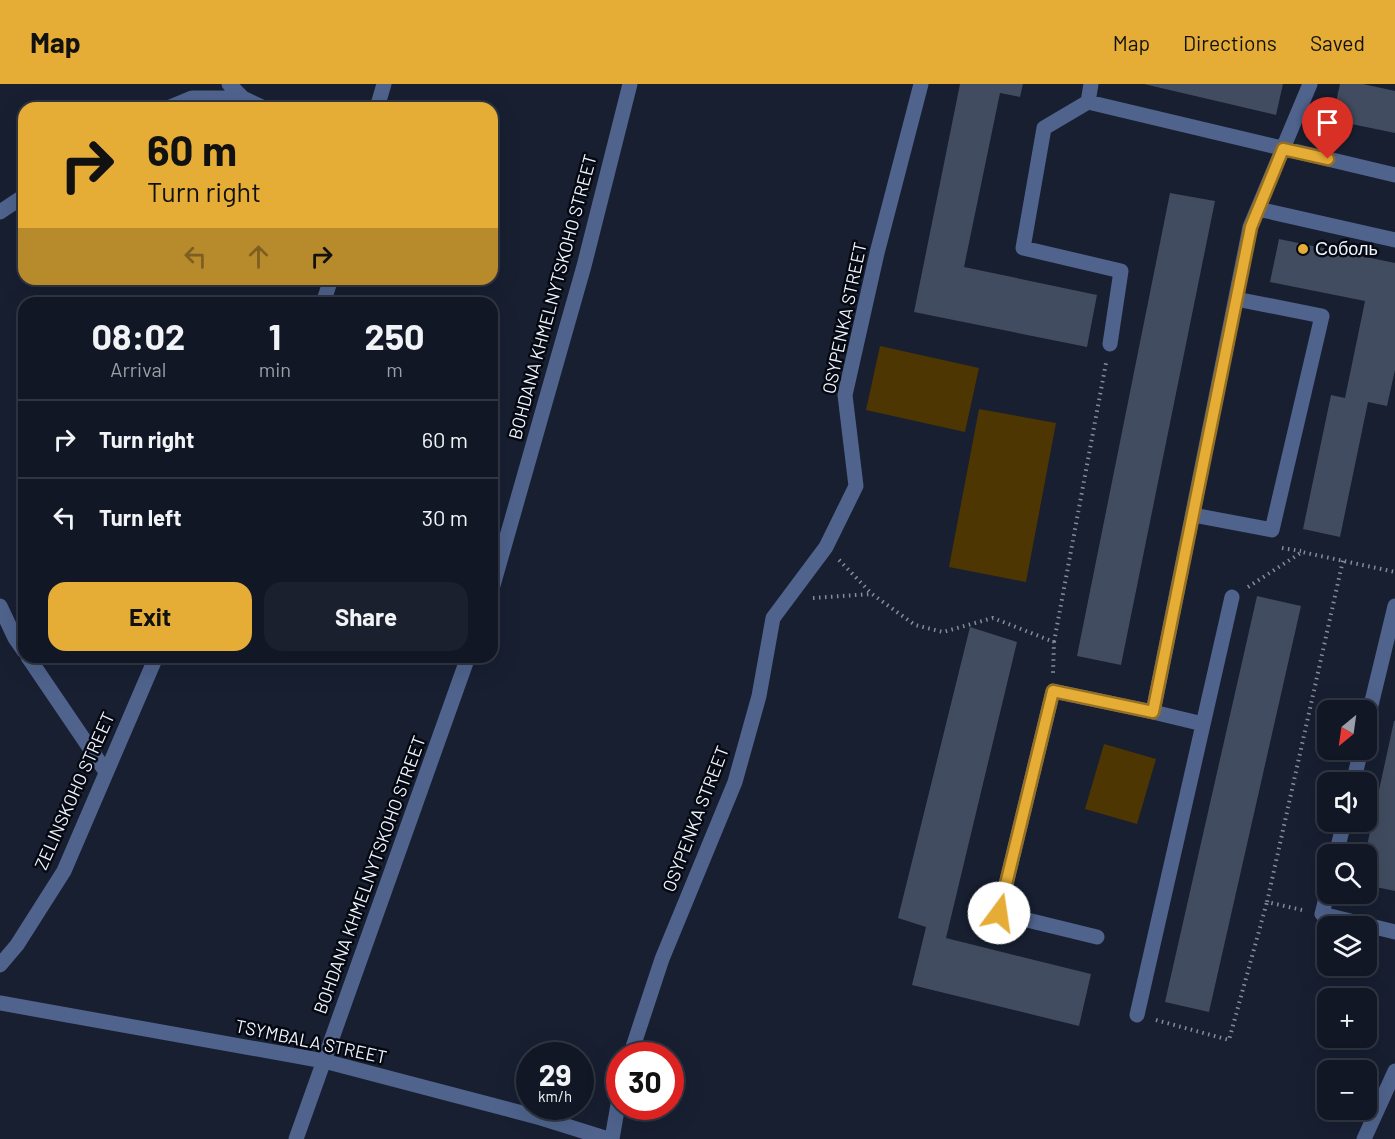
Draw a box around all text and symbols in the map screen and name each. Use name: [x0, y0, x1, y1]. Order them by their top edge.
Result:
text: Map: [30, 25, 81, 59]
text: Map: [1113, 30, 1150, 55]
text: Directions: [1183, 30, 1277, 55]
text: Saved: [1310, 30, 1365, 55]
pin: [1302, 97, 1353, 159]
icon: arrive: [1311, 106, 1344, 139]
text: 60 m: [147, 124, 237, 174]
icon: right: [48, 126, 126, 204]
street label: BOHDANA KHMELNYTSKOHO STREET: [503, 152, 601, 442]
text: Turn right: [147, 175, 261, 207]
place label: Соболь: [1315, 237, 1378, 259]
icon: left: [179, 240, 212, 273]
icon: ahead: [242, 240, 275, 273]
icon: right: [305, 240, 338, 273]
street label: OSYPENKA STREET: [817, 240, 871, 396]
marker: Соболь: [1296, 242, 1310, 256]
text: 08:02: [91, 314, 185, 357]
text: 1: [268, 314, 281, 357]
text: 250: [364, 314, 425, 357]
text: Arrival: [110, 357, 166, 381]
text: min: [259, 357, 291, 381]
text: m: [386, 357, 403, 381]
icon: right: [48, 423, 81, 456]
text: Turn right: [99, 426, 194, 452]
text: 60 m: [422, 426, 468, 452]
icon: left: [48, 501, 81, 534]
text: Turn left: [99, 504, 182, 530]
text: 30 m: [422, 504, 468, 530]
button: Exit: [48, 582, 252, 651]
button: Share: [264, 582, 468, 651]
north arrow: [1317, 700, 1377, 760]
map controls: [1317, 700, 1377, 1120]
street label: ZELINSKOHO STREET: [29, 708, 119, 873]
street label: BOHDANA KHMELNYTSKOHO STREET: [308, 733, 430, 1017]
street label: OSYPENKA STREET: [657, 743, 733, 895]
button: sound: [1317, 772, 1377, 832]
button: search: [1317, 844, 1377, 904]
position arrow: [967, 881, 1031, 945]
button: layers: [1317, 916, 1377, 976]
button: +: [1317, 988, 1377, 1048]
street label: TSYMBALA STREET: [233, 1014, 389, 1068]
speed limit sign: 30: [606, 1042, 684, 1120]
text: 29: [539, 1056, 571, 1092]
button: −: [1317, 1060, 1377, 1120]
text: km/h: [538, 1087, 572, 1105]

